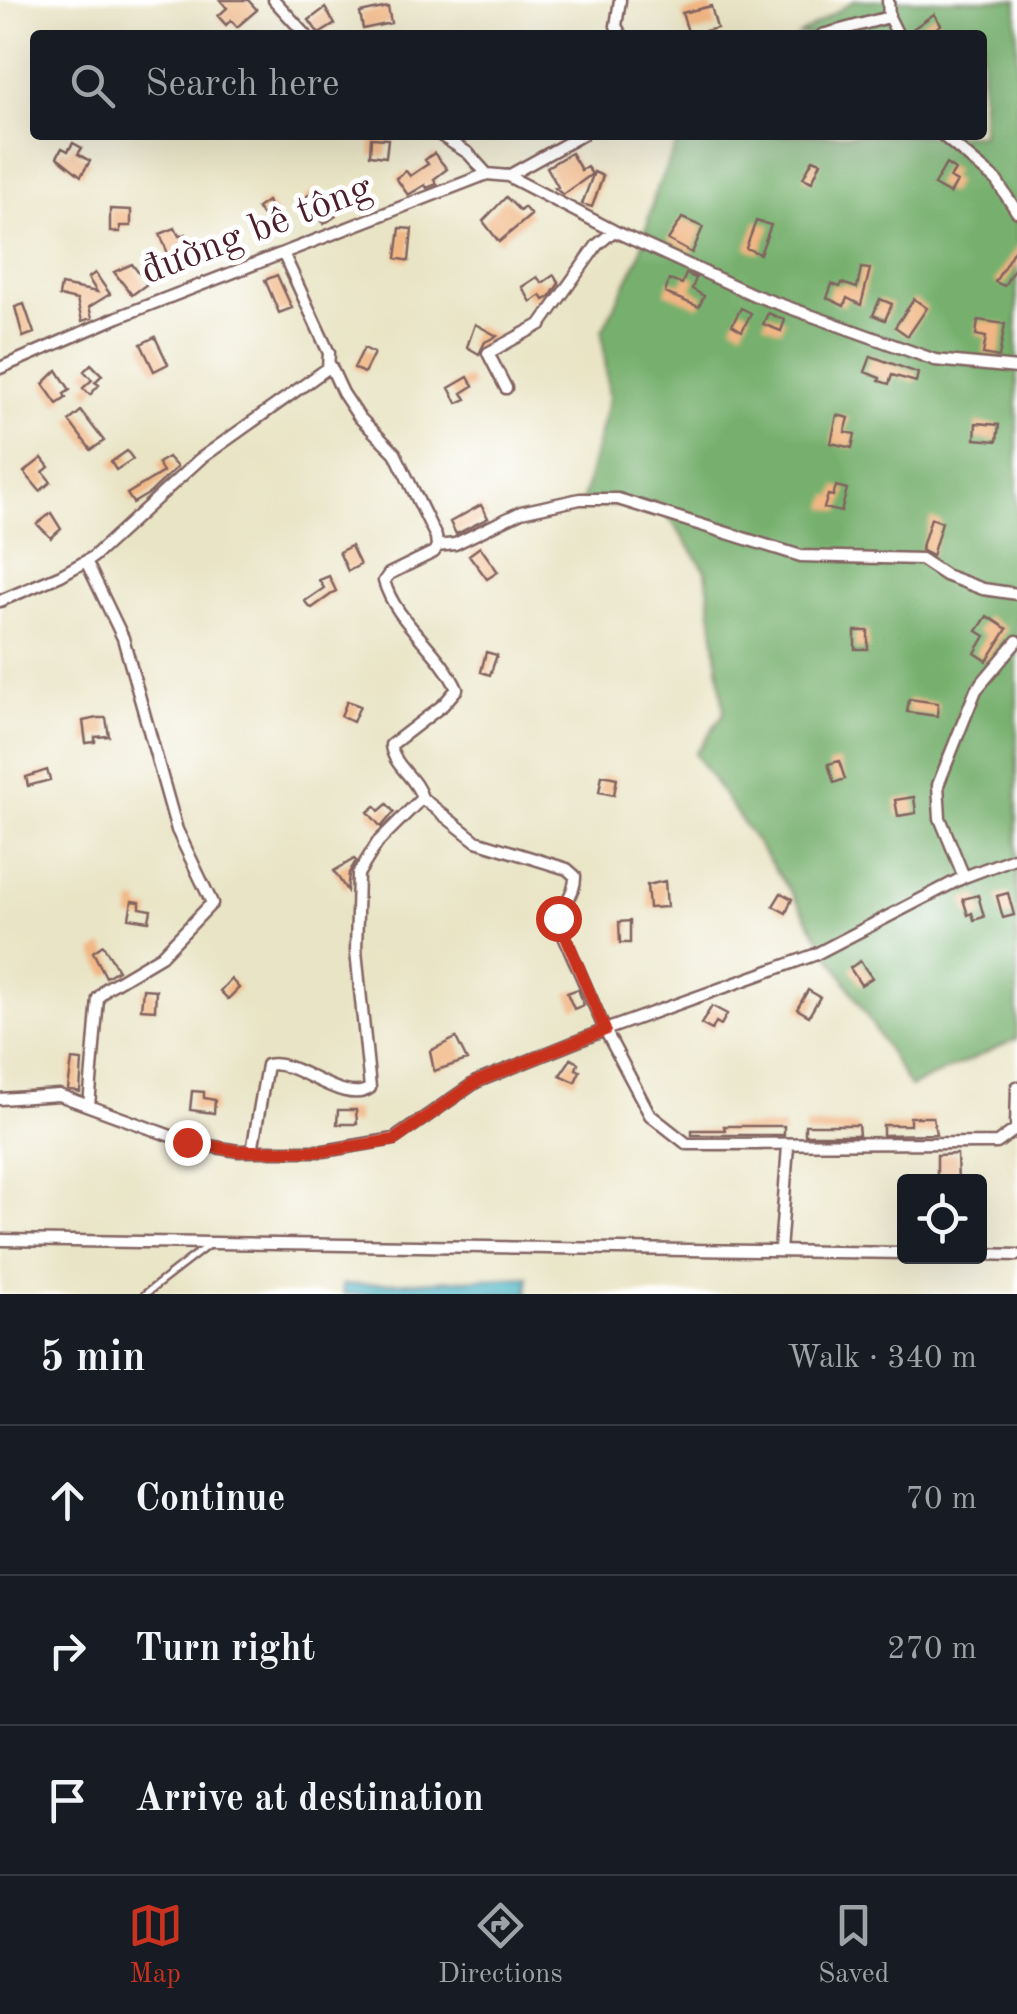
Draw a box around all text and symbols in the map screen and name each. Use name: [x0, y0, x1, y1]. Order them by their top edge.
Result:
search box: [30, 30, 987, 140]
icon: search: [65, 58, 120, 113]
text: Search here: [145, 66, 340, 104]
street label: đường bê tông: [136, 169, 378, 293]
route start: [536, 896, 582, 942]
route end: [165, 1120, 211, 1166]
map controls: [897, 1174, 987, 1264]
button: locate: [897, 1174, 987, 1264]
text: 5 min: [40, 1338, 146, 1380]
text: Walk · 340 m: [787, 1343, 977, 1375]
icon: ahead: [40, 1473, 95, 1528]
text: Continue: [135, 1481, 285, 1519]
text: 70 m: [906, 1484, 977, 1516]
icon: right: [40, 1623, 95, 1678]
text: Turn right: [135, 1631, 315, 1669]
text: 270 m: [887, 1634, 977, 1666]
icon: arrive: [40, 1773, 95, 1828]
text: Arrive at destination: [135, 1781, 484, 1819]
tab: Map: [128, 1898, 183, 1993]
tab: Directions: [438, 1898, 563, 1993]
tab: Saved: [818, 1898, 889, 1993]

